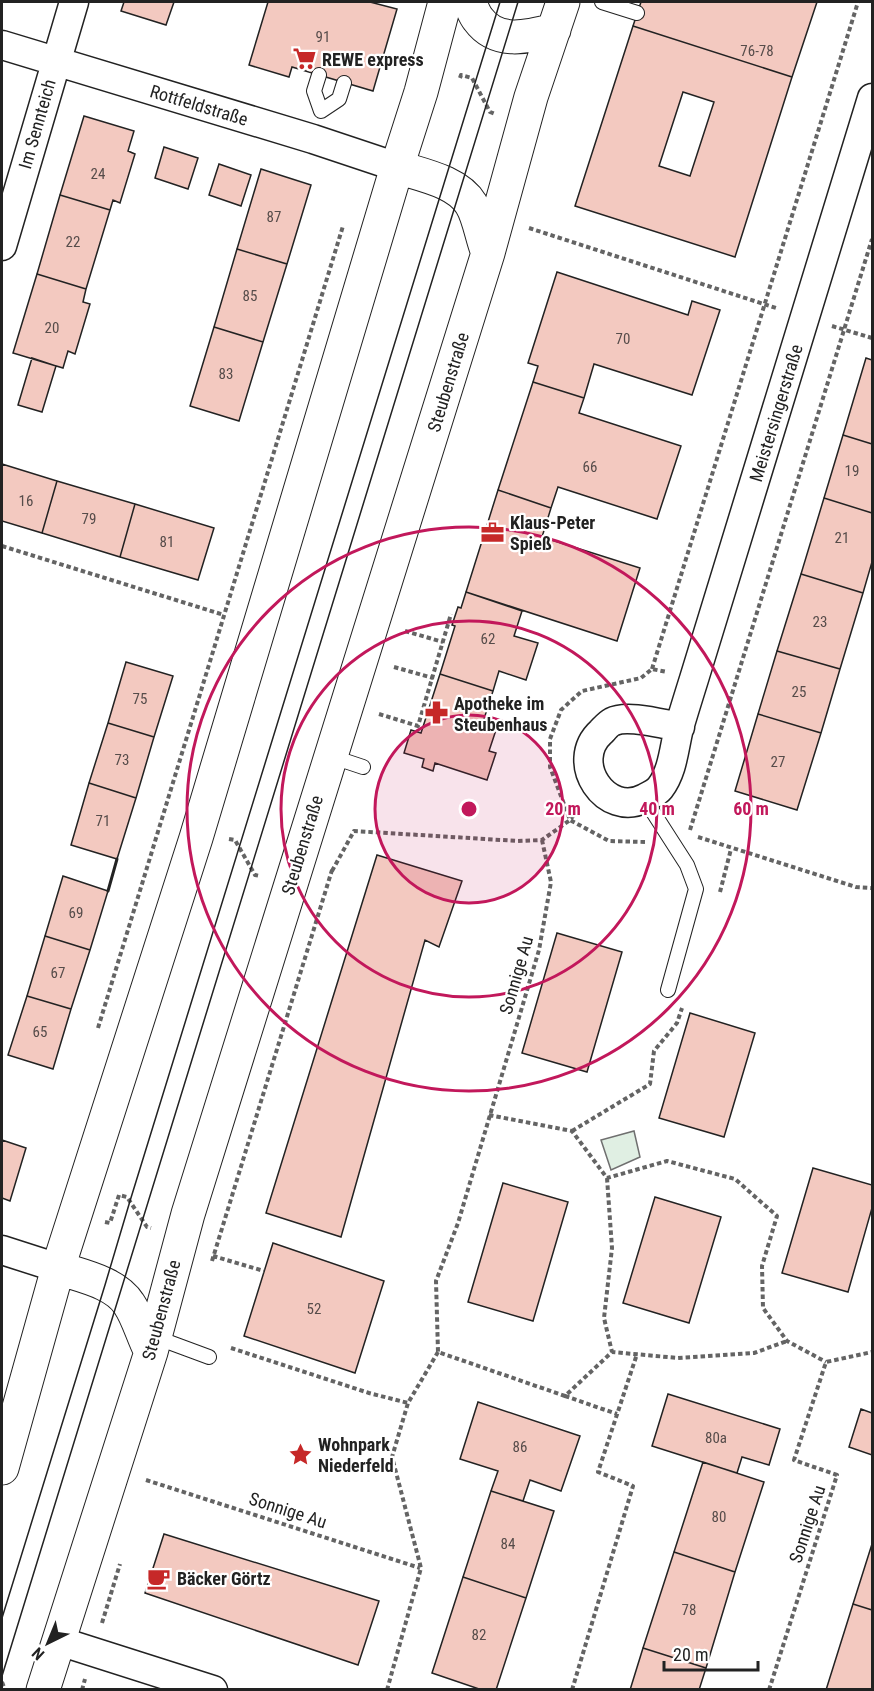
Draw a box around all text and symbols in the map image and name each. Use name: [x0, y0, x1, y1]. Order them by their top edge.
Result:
house number: 91: [316, 28, 330, 46]
house number: 76-78: [740, 42, 774, 60]
supermarket icon: REWE express: [291, 46, 317, 72]
place label: REWE express: [322, 49, 424, 70]
street label: Im Sennteich: [14, 77, 60, 171]
street label: Rottfeldstraße: [147, 80, 251, 130]
house number: 24: [91, 165, 105, 183]
house number: 87: [267, 208, 281, 226]
house number: 22: [66, 233, 80, 251]
house number: 85: [243, 287, 257, 305]
house number: 20: [45, 319, 59, 337]
street label: Steubenstraße: [423, 330, 473, 434]
house number: 70: [616, 330, 630, 348]
street label: Meistersingerstraße: [745, 342, 807, 484]
house number: 83: [219, 365, 233, 383]
house number: 66: [583, 458, 597, 476]
house number: 19: [845, 462, 859, 480]
house number: 16: [19, 492, 33, 510]
house number: 79: [82, 510, 96, 528]
place label: Klaus-Peter Spieß: [510, 512, 595, 554]
office icon: Klaus-Peter Spieß: [479, 519, 505, 545]
house number: 21: [835, 529, 849, 547]
house number: 81: [160, 533, 174, 551]
house number: 23: [813, 613, 827, 631]
house number: 62: [481, 630, 495, 648]
house number: 25: [792, 683, 806, 701]
house number: 75: [133, 690, 147, 708]
place label: Apotheke im Steubenhaus: [454, 693, 547, 735]
pharmacy icon: Apotheke im Steubenhaus: [423, 700, 449, 726]
house number: 73: [115, 751, 129, 769]
house number: 27: [771, 753, 785, 771]
street label: Steubenstraße: [277, 793, 327, 897]
text: 20 m: [545, 798, 581, 819]
text: 40 m: [639, 798, 675, 819]
text: 60 m: [733, 798, 769, 819]
centre of rings: [459, 799, 479, 819]
house number: 71: [96, 812, 110, 830]
house number: 69: [69, 904, 83, 922]
street label: Sonnige Au: [495, 933, 537, 1017]
house number: 67: [51, 964, 65, 982]
house number: 65: [33, 1023, 47, 1041]
street label: Steubenstraße: [138, 1258, 184, 1362]
house number: 52: [307, 1300, 321, 1318]
house number: 80a: [705, 1429, 727, 1447]
place label: Wohnpark Niederfeld: [318, 1434, 394, 1476]
house number: 86: [513, 1438, 527, 1456]
place icon: Wohnpark Niederfeld: [287, 1441, 313, 1467]
street label: Sonnige Au: [785, 1483, 829, 1565]
street label: Sonnige Au: [247, 1488, 329, 1532]
house number: 80: [712, 1508, 726, 1526]
house number: 84: [501, 1535, 515, 1553]
cafe icon: Bäcker Görtz: [146, 1565, 172, 1591]
place label: Bäcker Görtz: [177, 1568, 271, 1589]
house number: 78: [682, 1601, 696, 1619]
north arrow: [18, 1613, 78, 1673]
house number: 82: [472, 1626, 486, 1644]
scale bar: [664, 1634, 758, 1672]
text: N: [28, 1643, 48, 1664]
text: 20 m: [673, 1644, 708, 1665]

